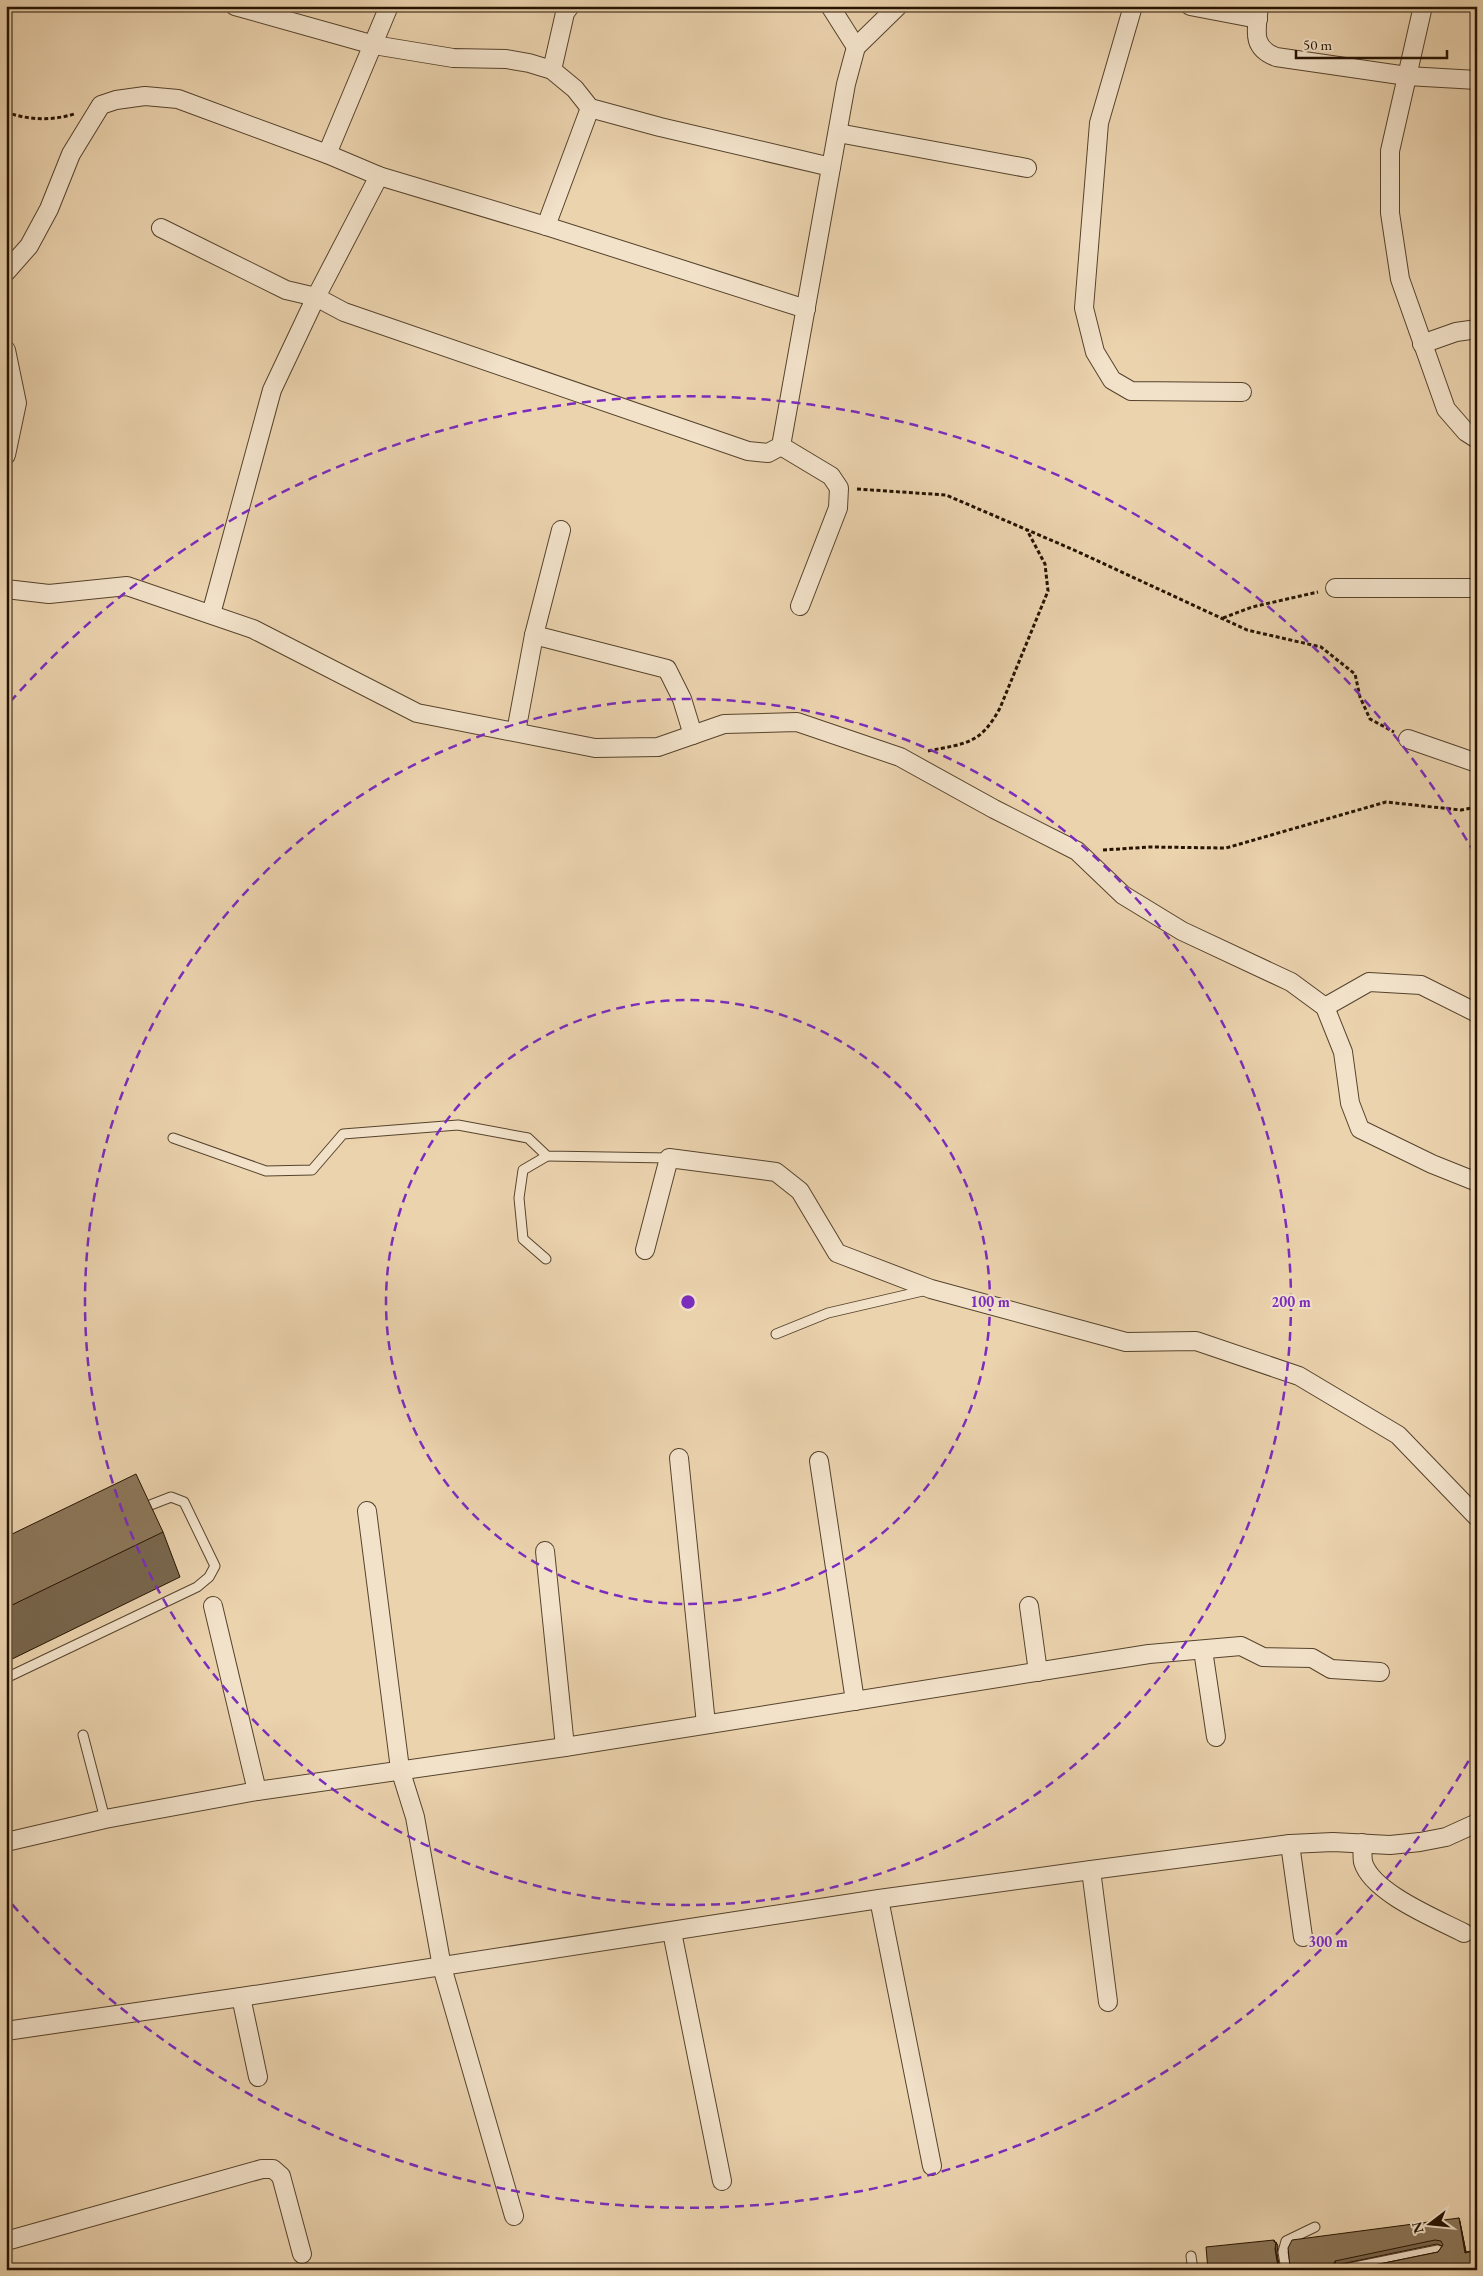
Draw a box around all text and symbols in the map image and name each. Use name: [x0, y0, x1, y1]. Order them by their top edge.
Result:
scale bar: [1296, 28, 1447, 60]
text: 50 m: [1303, 35, 1332, 54]
text: 100 m: [970, 1292, 1010, 1311]
text: 200 m: [1271, 1292, 1311, 1311]
centre of rings: [679, 1293, 697, 1311]
text: 300 m: [1308, 1932, 1348, 1951]
north arrow: [1406, 2198, 1456, 2248]
text: N: [1407, 2219, 1428, 2236]

